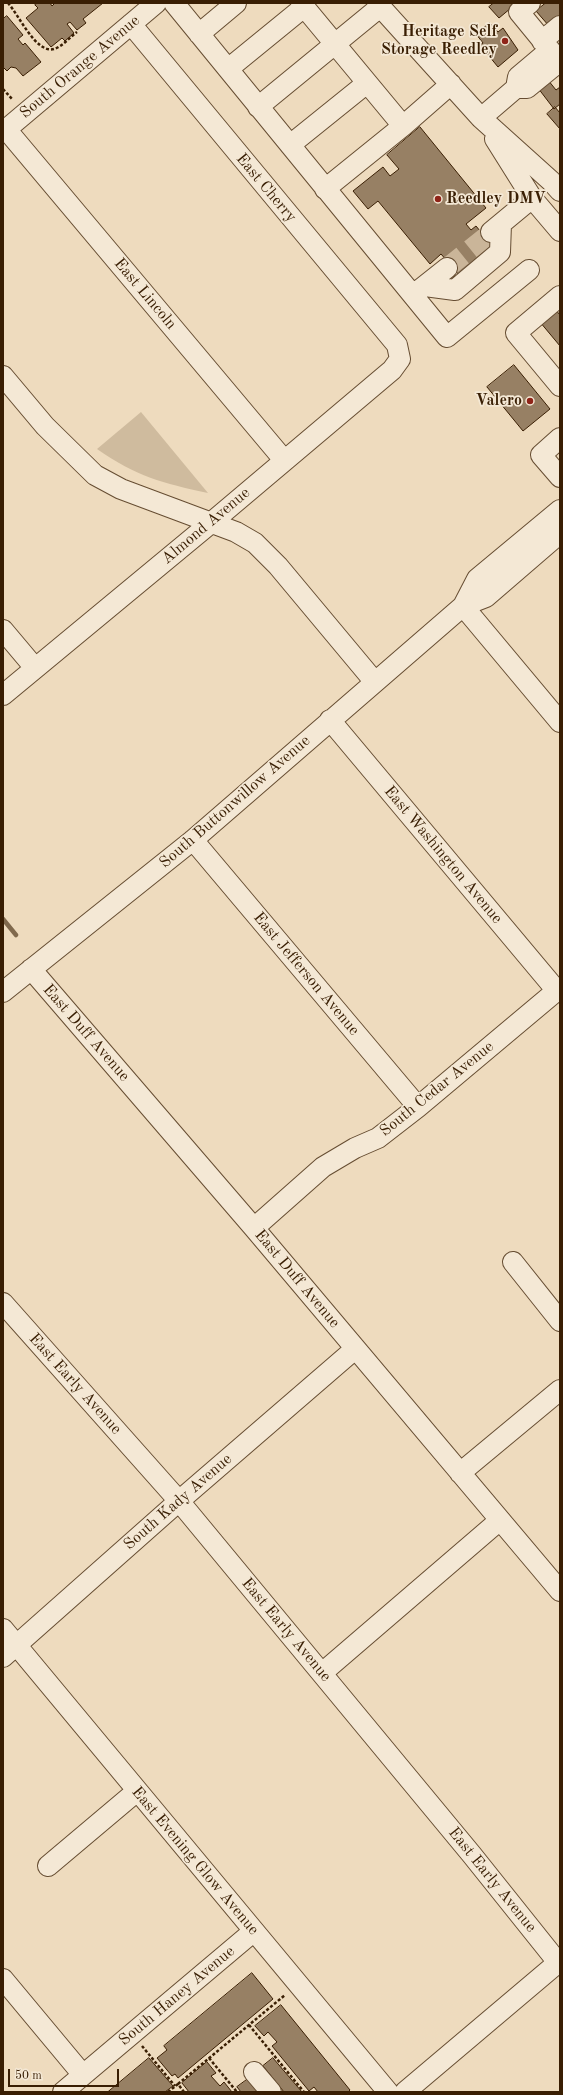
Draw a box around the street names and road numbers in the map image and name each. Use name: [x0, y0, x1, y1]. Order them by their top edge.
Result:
street label: South Orange Avenue: [16, 11, 144, 123]
street label: East Cherry: [232, 150, 300, 226]
street label: East Lincoln: [110, 254, 180, 334]
street label: Almond Avenue: [158, 483, 254, 569]
street label: South Buttonwillow Avenue: [156, 731, 314, 873]
street label: East Washington Avenue: [380, 782, 506, 928]
street label: East Jefferson Avenue: [249, 908, 363, 1040]
street label: East Duff Avenue: [38, 980, 134, 1086]
street label: South Cedar Avenue: [376, 1037, 498, 1141]
street label: East Duff Avenue: [250, 1226, 344, 1332]
street label: East Early Avenue: [25, 1329, 125, 1439]
street label: South Kady Avenue: [120, 1450, 236, 1554]
street label: East Early Avenue: [237, 1574, 335, 1686]
street label: East Evening Glow Avenue: [127, 1783, 263, 1939]
street label: East Early Avenue: [444, 1824, 540, 1936]
street label: South Haney Avenue: [115, 1942, 239, 2050]

